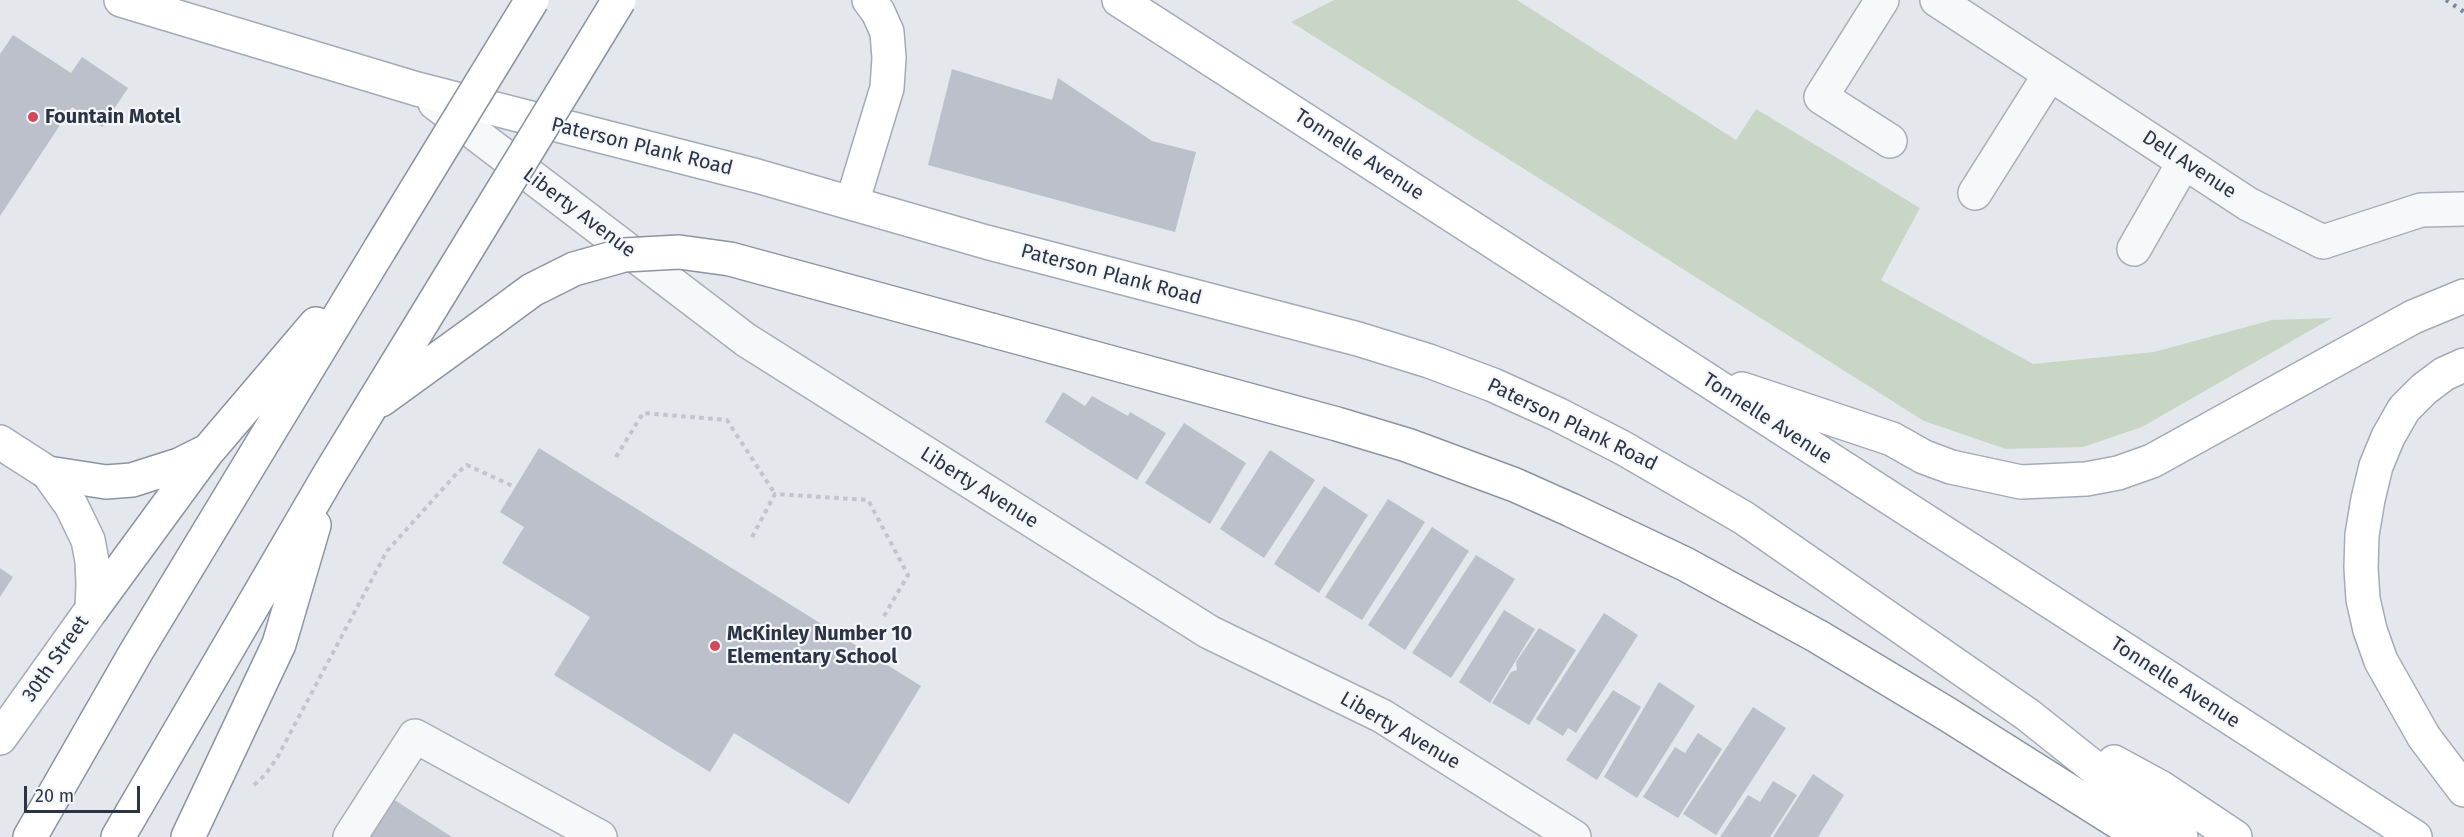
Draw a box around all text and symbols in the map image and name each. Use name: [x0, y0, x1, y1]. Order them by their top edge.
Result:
street label: Tonnelle Avenue: [1290, 104, 1428, 206]
place label: Fountain Motel: [45, 105, 181, 129]
marker: Fountain Motel: [26, 110, 40, 124]
street label: Paterson Plank Road: [549, 113, 735, 181]
street label: Dell Avenue: [2138, 126, 2240, 204]
street label: Liberty Avenue: [518, 163, 640, 263]
street label: Paterson Plank Road: [1018, 239, 1204, 311]
street label: Tonnelle Avenue: [1698, 368, 1836, 470]
street label: Paterson Plank Road: [1483, 373, 1661, 477]
street label: Liberty Avenue: [916, 442, 1042, 534]
street label: 30th Street: [18, 611, 94, 707]
place label: McKinley Number 10 Elementary School: [727, 622, 912, 669]
street label: Tonnelle Avenue: [2106, 632, 2244, 734]
marker: McKinley Number 10 Elementary School: [708, 639, 722, 653]
street label: Liberty Avenue: [1336, 687, 1464, 775]
scale bar: [27, 774, 142, 812]
text: 20 m: [35, 785, 74, 807]

